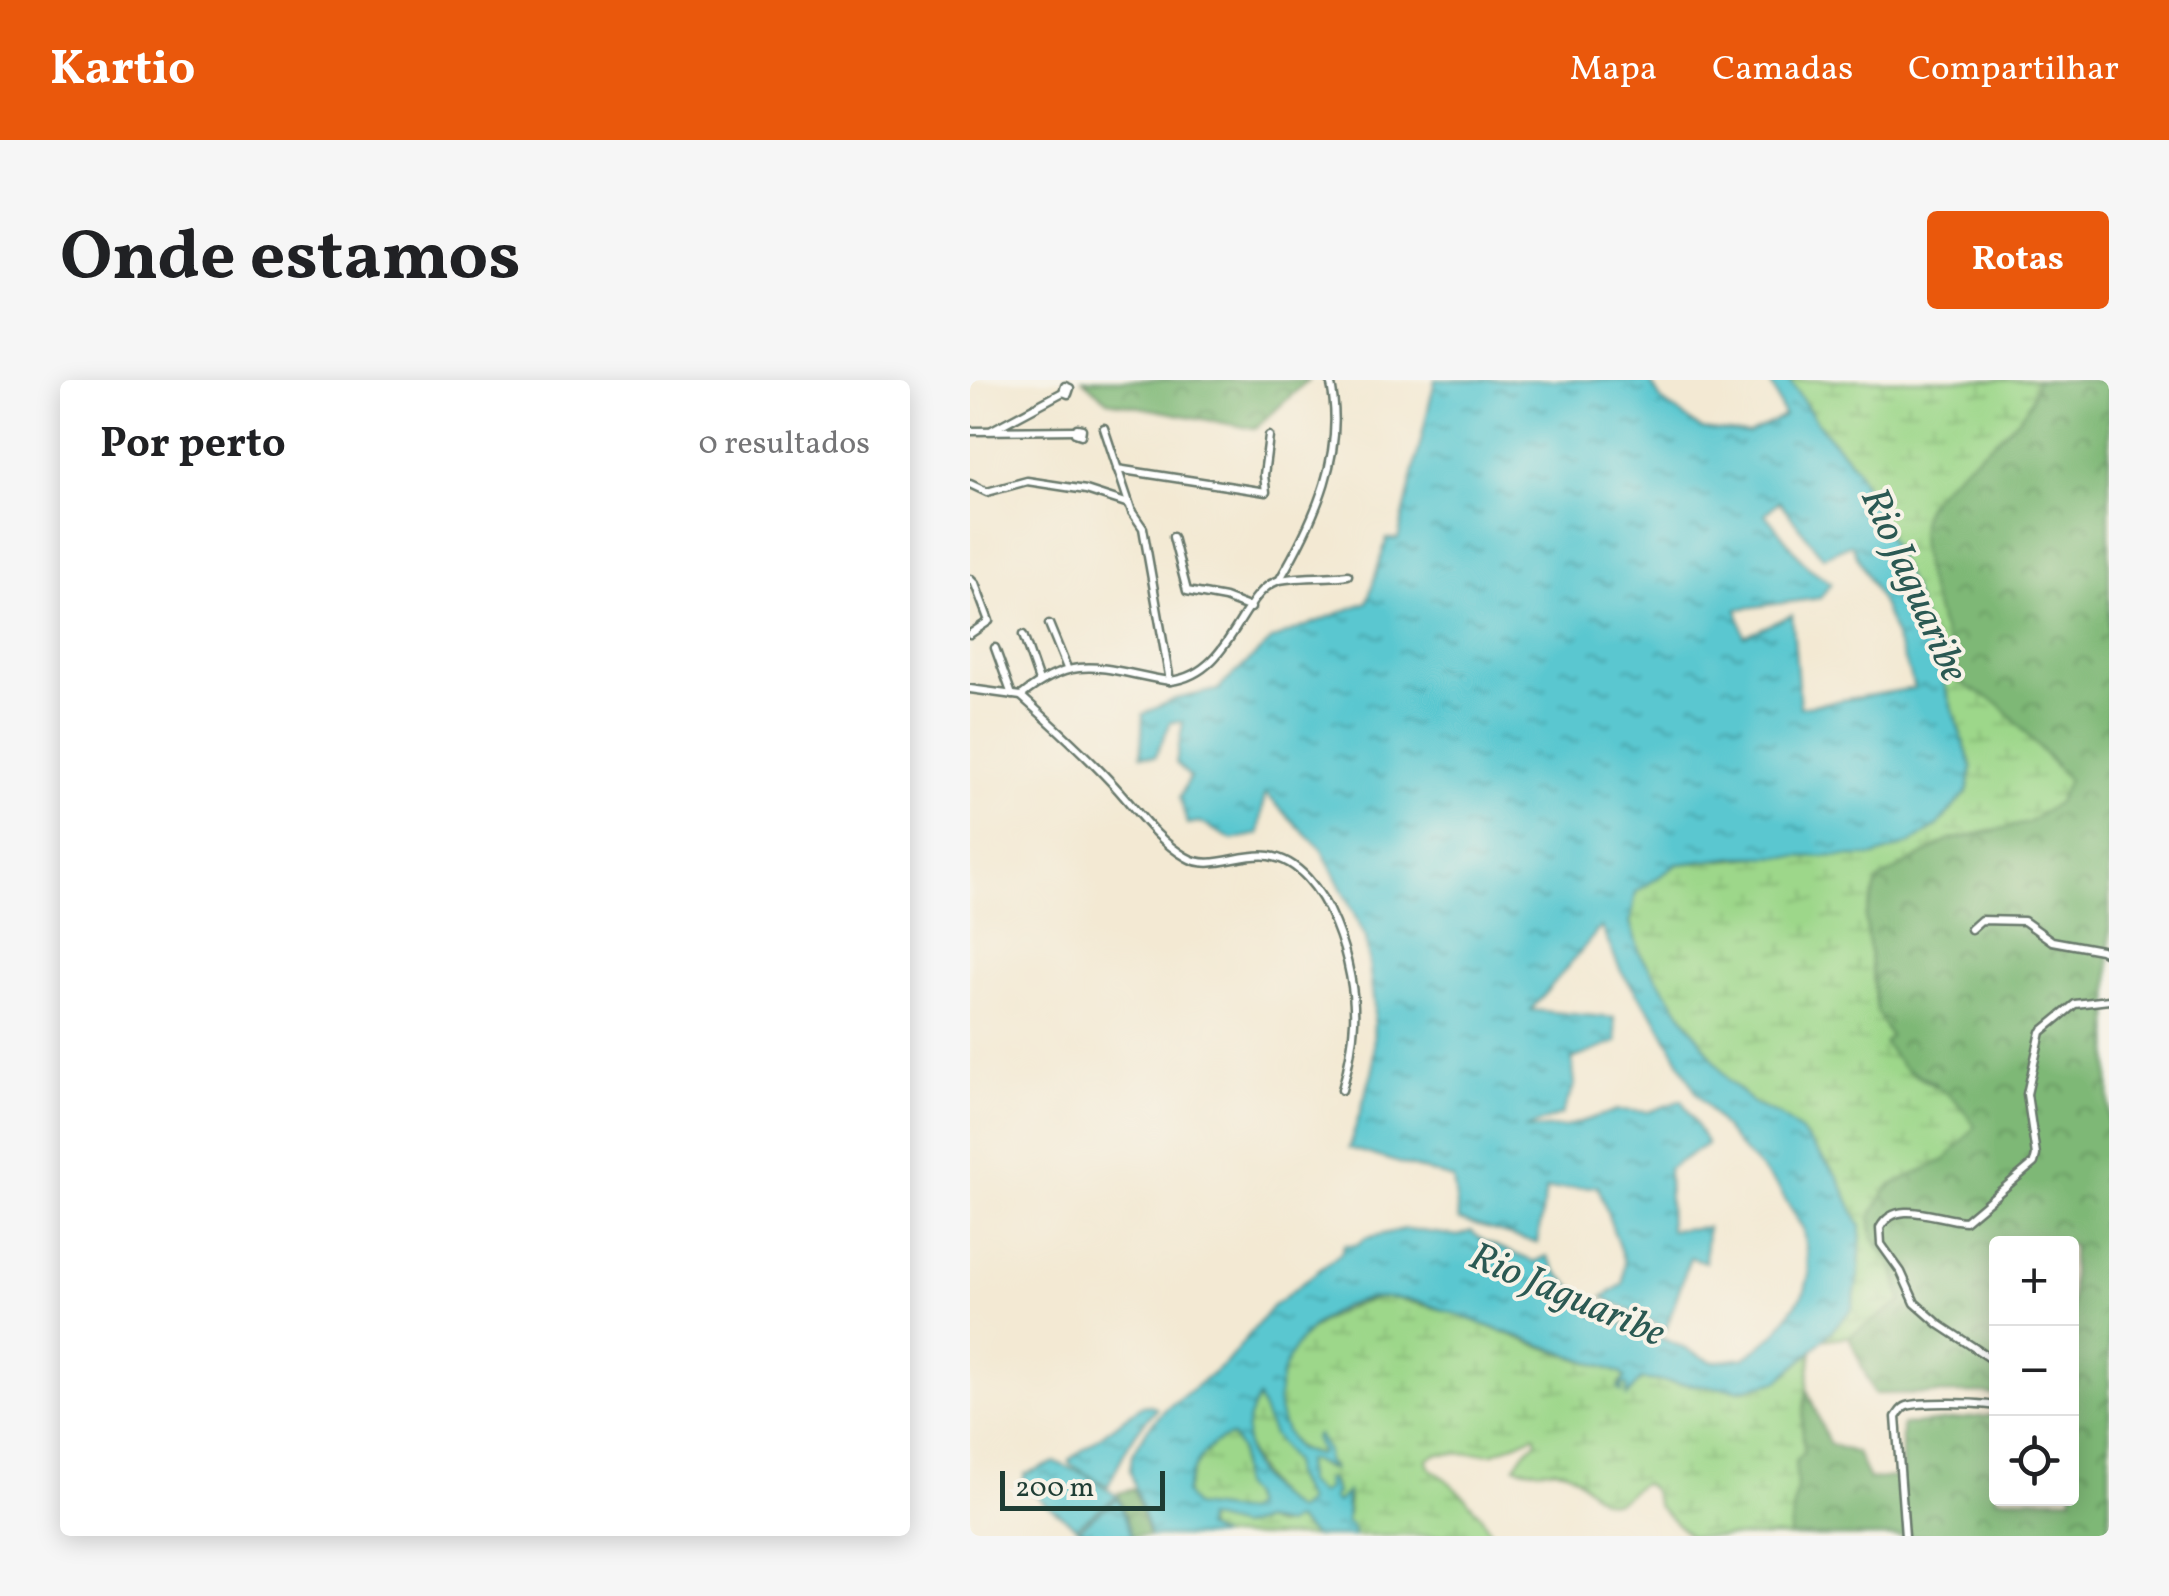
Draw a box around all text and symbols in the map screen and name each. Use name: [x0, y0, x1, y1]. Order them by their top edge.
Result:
text: Kartio: [50, 37, 195, 104]
text: Mapa: [1570, 46, 1657, 94]
text: Camadas: [1712, 46, 1853, 94]
text: Compartilhar: [1908, 46, 2119, 94]
text: Onde estamos: [60, 211, 521, 309]
button: Rotas: [1927, 211, 2109, 309]
text: Por perto: [100, 416, 286, 475]
text: 0 resultados: [699, 423, 870, 467]
water label: Rio Jaguaribe: [1845, 480, 1980, 692]
water label: Rio Jaguaribe: [1460, 1230, 1673, 1363]
map controls: [1989, 1236, 2079, 1506]
button: +: [1989, 1236, 2079, 1326]
button: −: [1989, 1326, 2079, 1416]
button: locate: [1989, 1416, 2079, 1506]
scale bar: [1000, 1466, 1165, 1510]
text: 200 m: [1015, 1469, 1094, 1508]

